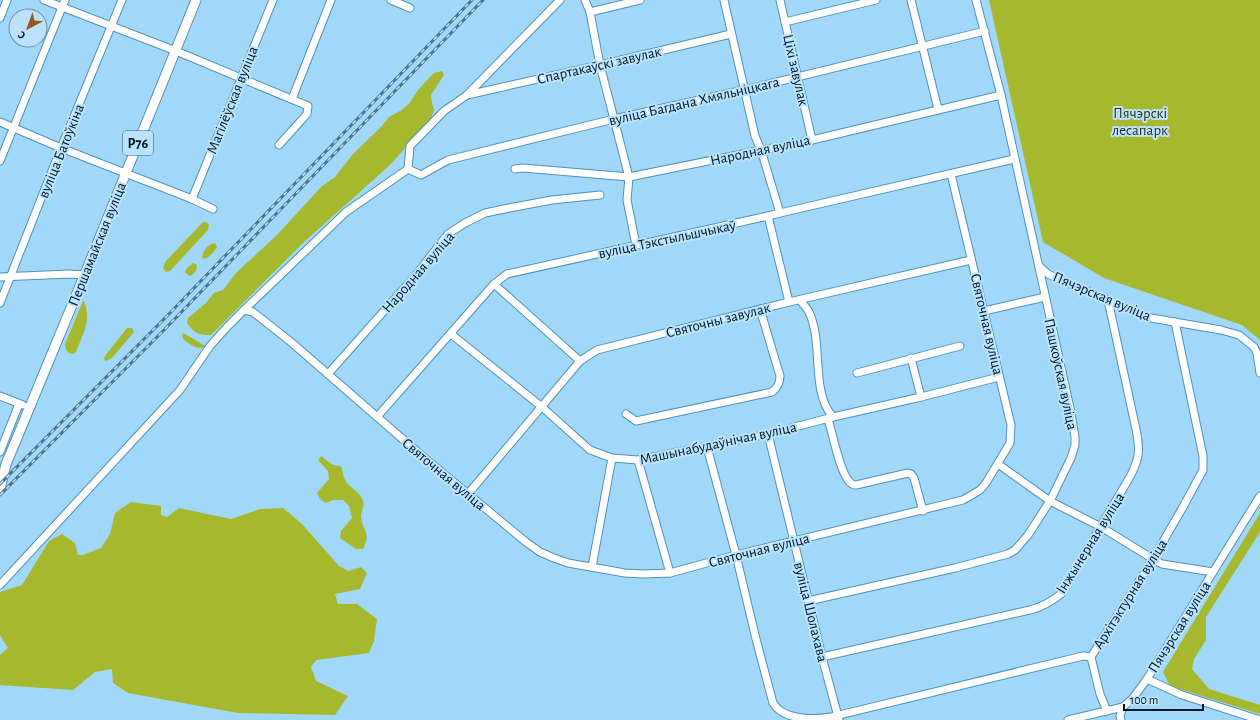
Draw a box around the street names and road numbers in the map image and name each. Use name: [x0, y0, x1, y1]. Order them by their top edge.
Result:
street label: Ціхі завулак: [780, 33, 811, 107]
street label: Магілёўская вуліца: [204, 44, 261, 156]
street label: Спартакаўскі завулак: [536, 44, 663, 87]
street label: вуліца Багдана Хмяльніцкага: [607, 75, 781, 128]
street label: вуліца Батоўкіна: [36, 102, 87, 200]
road number: Р76: [123, 131, 153, 155]
street label: Народная вуліца: [709, 133, 812, 168]
street label: Першамайская вуліца: [66, 180, 129, 308]
street label: вуліца Тэкстыльшчыкаў: [597, 217, 738, 261]
street label: Народная вуліца: [379, 229, 458, 316]
street label: Пячэрская вуліца: [1051, 269, 1153, 324]
street label: Святочная вуліца: [968, 272, 1006, 376]
street label: Святочны завулак: [664, 300, 772, 341]
street label: Пашкоўская вуліца: [1041, 317, 1080, 431]
street label: Машынабудаўнічая вуліца: [638, 419, 798, 467]
street label: Святочная вуліца: [399, 435, 488, 514]
street label: Інжынерная вуліца: [1053, 490, 1128, 596]
street label: Святочная вуліца: [707, 531, 811, 570]
street label: Архітэктурная вуліца: [1091, 537, 1170, 652]
street label: вуліца Шолахава: [791, 561, 830, 664]
street label: Пячэрская вуліца: [1145, 579, 1214, 676]

